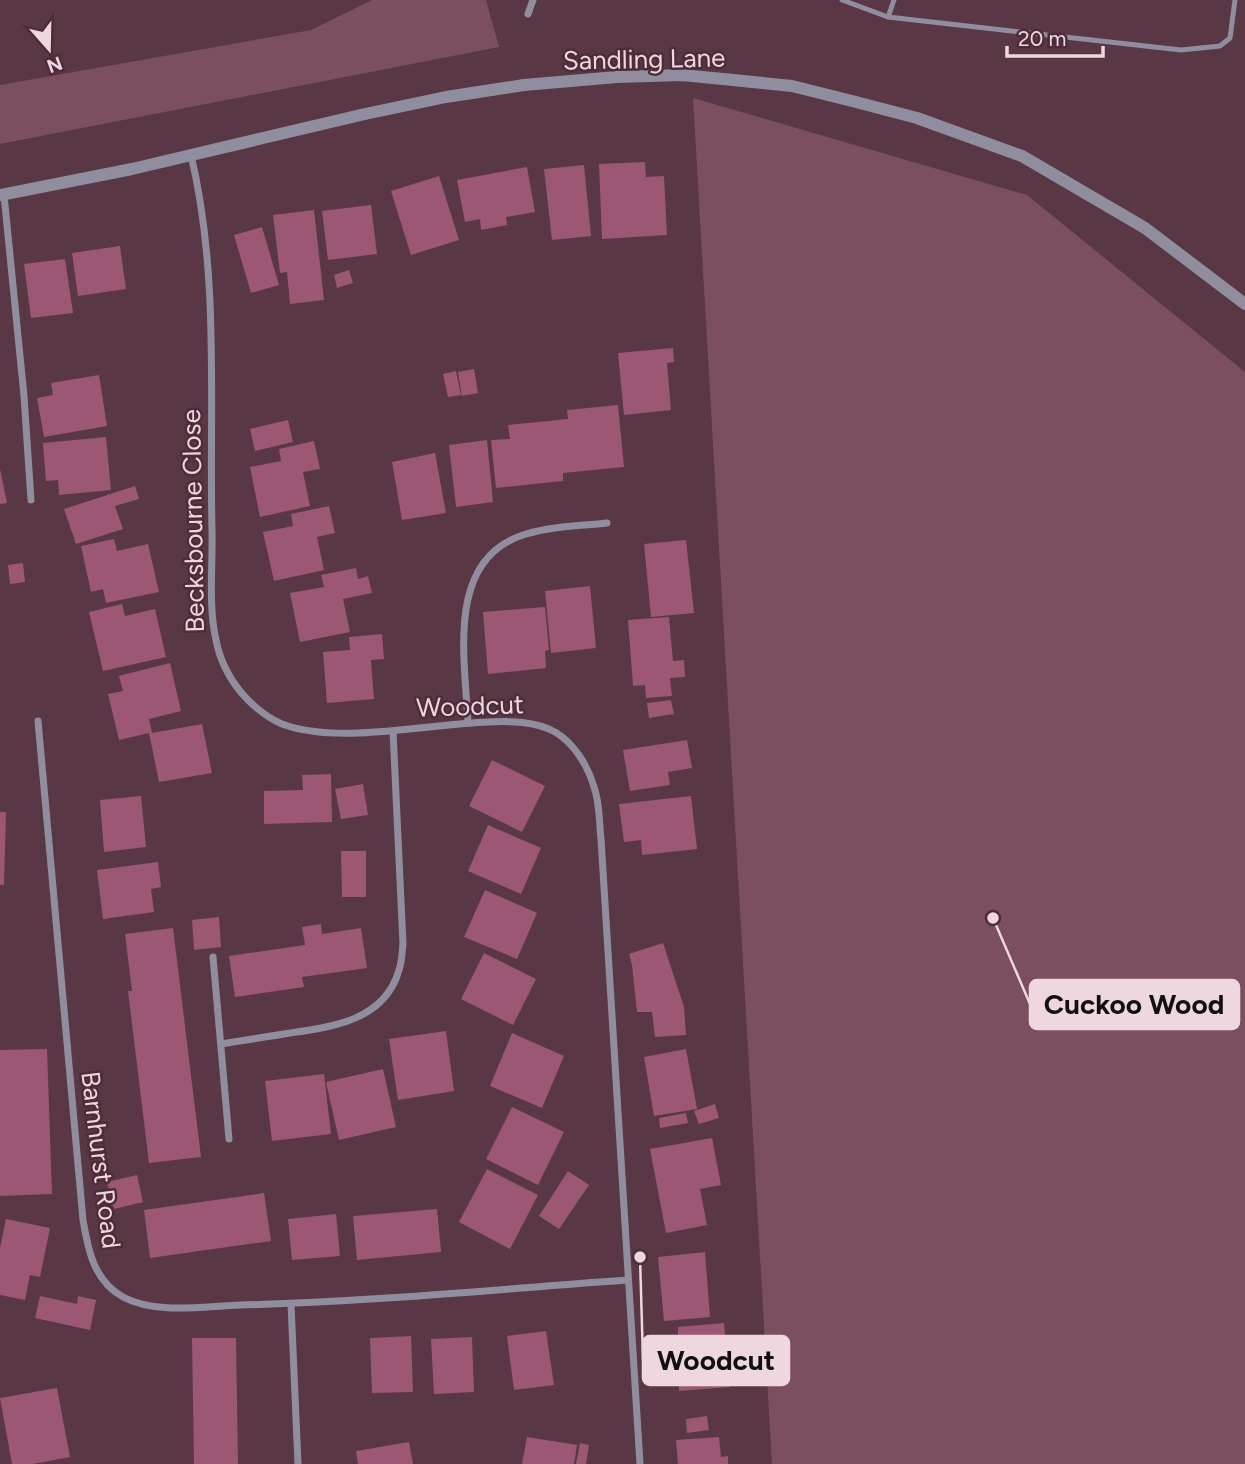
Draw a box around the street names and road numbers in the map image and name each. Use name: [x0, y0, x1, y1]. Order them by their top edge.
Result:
street label: Sandling Lane: [563, 42, 725, 76]
street label: Becksbourne Close: [175, 409, 211, 633]
street label: Woodcut: [416, 688, 525, 724]
street label: Barnhurst Road: [74, 1069, 128, 1251]

